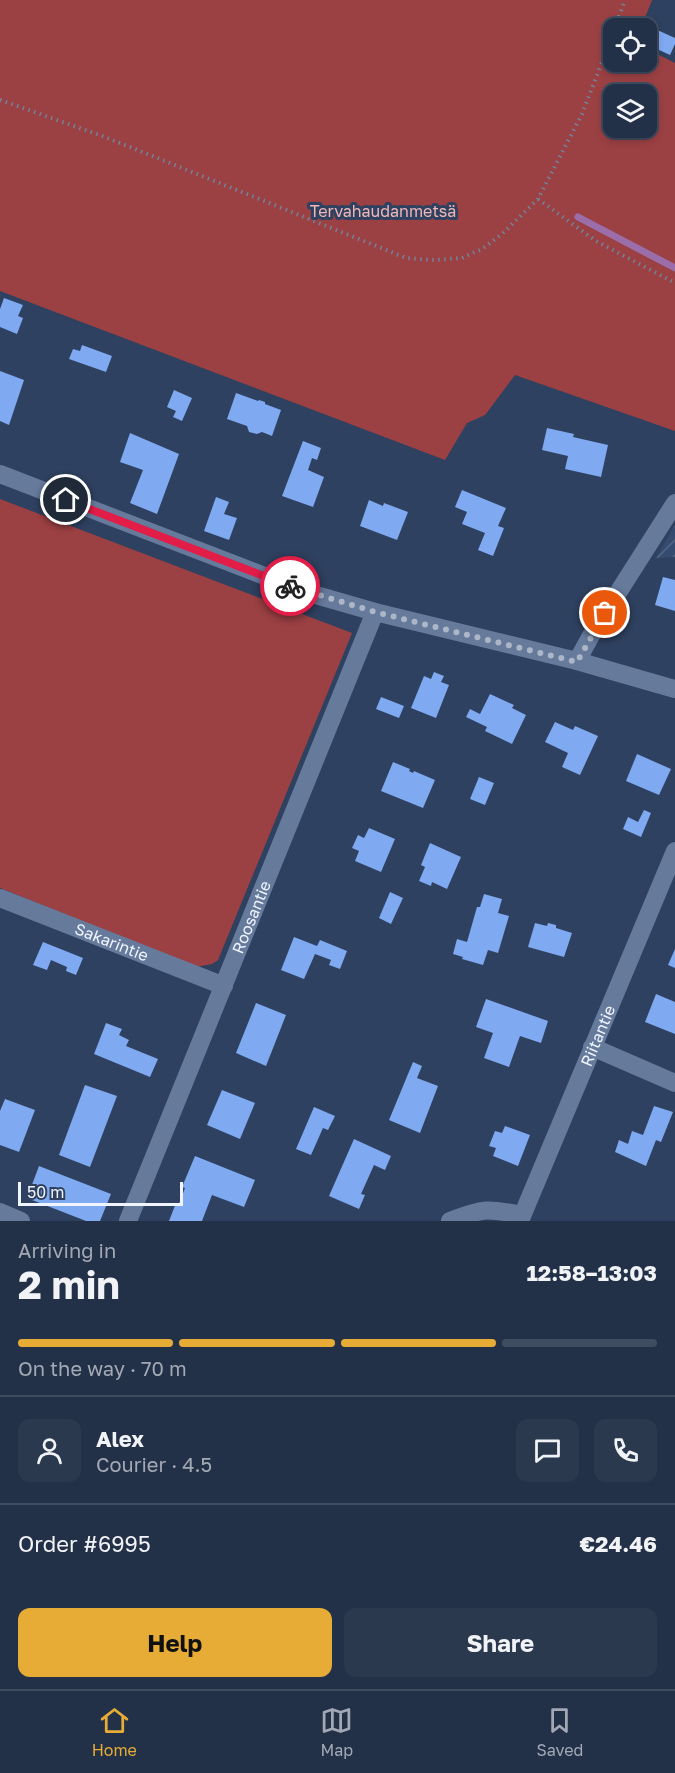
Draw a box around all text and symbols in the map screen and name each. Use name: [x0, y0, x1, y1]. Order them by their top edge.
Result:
map controls: [603, 18, 657, 138]
button: locate: [603, 18, 657, 72]
button: layers: [603, 84, 657, 138]
park label: Tervahaudanmetsä: [310, 201, 456, 221]
pin: [40, 474, 91, 525]
icon: home: [49, 483, 82, 516]
courier: [260, 556, 320, 616]
icon: bike: [274, 570, 307, 603]
pin: [579, 587, 630, 638]
icon: bag: [588, 596, 621, 629]
street label: Roosantie: [228, 878, 275, 957]
street label: Sakarintie: [72, 918, 151, 965]
street label: Riitantie: [576, 1002, 619, 1069]
scale bar: [18, 1179, 183, 1206]
text: 50 m: [27, 1182, 64, 1202]
text: Arriving in: [18, 1238, 116, 1262]
text: 12:58–13:03: [527, 1259, 657, 1286]
text: 2 min: [18, 1261, 120, 1308]
text: On the way · 70 m: [18, 1356, 187, 1380]
button: person: [18, 1419, 81, 1482]
button: chat: [516, 1419, 579, 1482]
button: phone: [594, 1419, 657, 1482]
text: Alex: [96, 1425, 144, 1452]
text: Courier · 4.5: [96, 1452, 212, 1476]
text: Order #6995: [18, 1530, 151, 1557]
text: €24.46: [580, 1530, 657, 1557]
button: Help: [18, 1608, 332, 1677]
button: Share: [344, 1608, 657, 1677]
tab: Home: [92, 1704, 137, 1760]
tab: Map: [320, 1704, 353, 1760]
tab: Saved: [537, 1704, 583, 1760]

